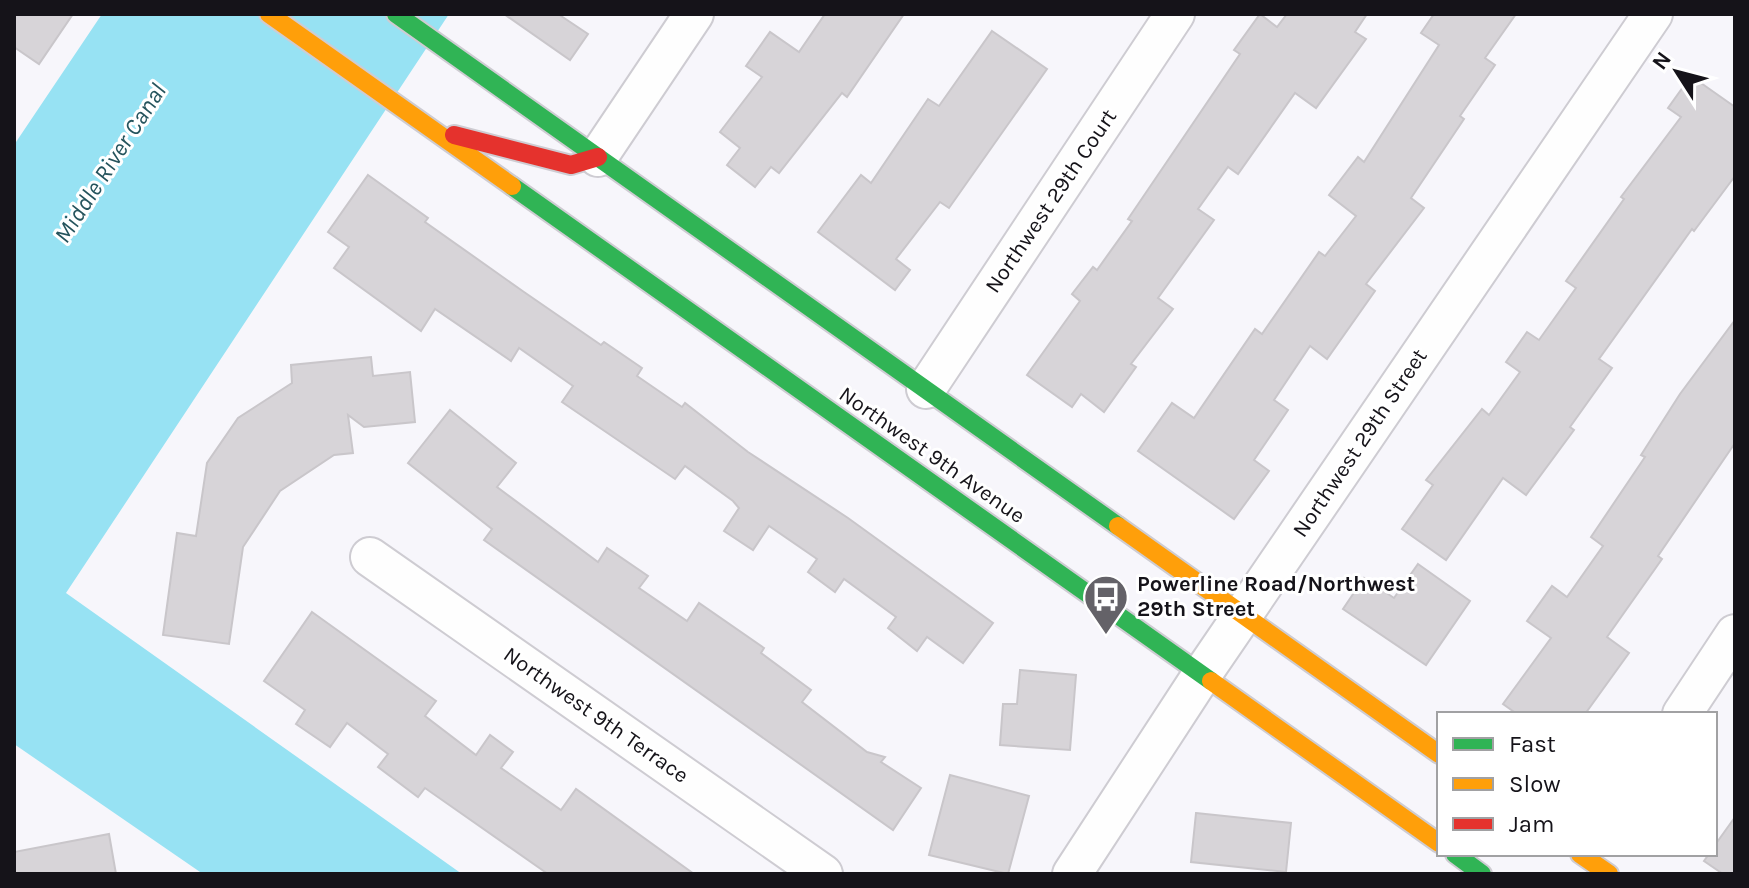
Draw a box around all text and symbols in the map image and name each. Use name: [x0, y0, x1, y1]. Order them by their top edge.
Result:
north arrow: [1637, 32, 1717, 112]
text: N: [1646, 47, 1677, 75]
water label: Middle River Canal: [48, 78, 172, 248]
street label: Northwest 29th Court: [980, 104, 1122, 298]
street label: Northwest 29th Street: [1287, 344, 1433, 542]
street label: Northwest 9th Avenue: [834, 381, 1030, 529]
place label: Powerline Road/Northwest 29th Street: [1137, 571, 1416, 622]
bus stop icon: Powerline Road/Northwest 29th Street: [1082, 573, 1130, 636]
street label: Northwest 9th Terrace: [499, 641, 693, 789]
legend: [1437, 712, 1717, 856]
text: Fast: [1509, 730, 1556, 758]
text: Slow: [1509, 770, 1561, 798]
text: Jam: [1509, 810, 1554, 838]

